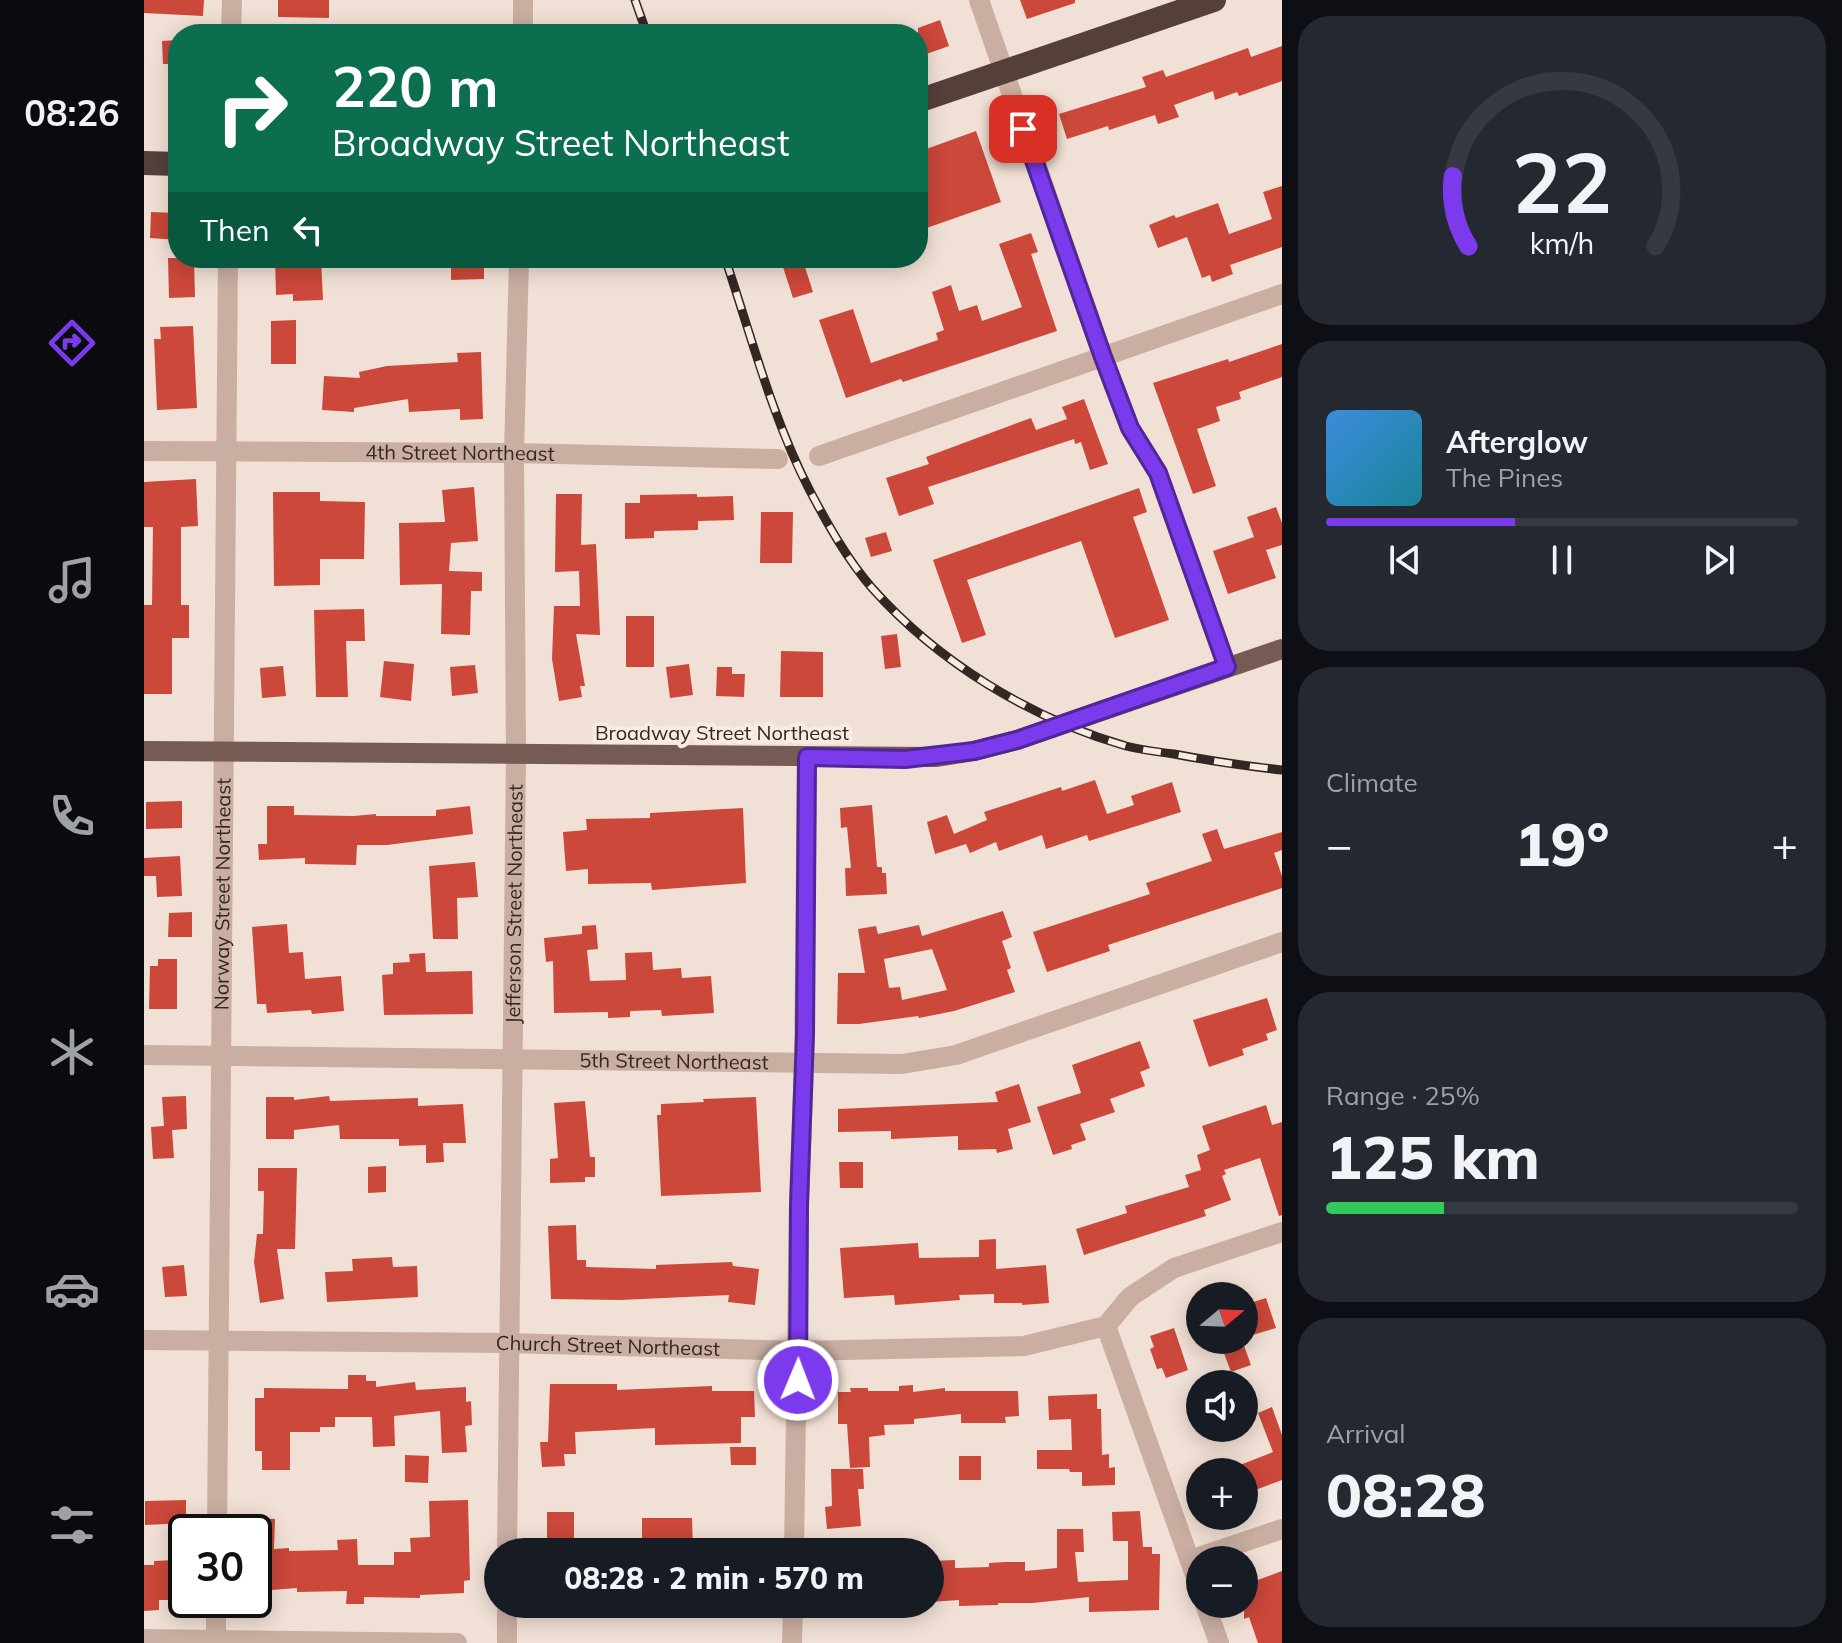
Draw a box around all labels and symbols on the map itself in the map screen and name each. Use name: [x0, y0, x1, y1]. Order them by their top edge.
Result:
pin: [989, 95, 1057, 163]
street label: 4th Street Northeast: [365, 439, 555, 466]
street label: Broadway Street Northeast: [595, 720, 849, 745]
street label: Norway Street Northeast: [209, 778, 236, 1010]
street label: Jefferson Street Northeast: [500, 784, 528, 1024]
street label: 5th Street Northeast: [579, 1047, 769, 1074]
north arrow: [1186, 1282, 1258, 1354]
street label: Church Street Northeast: [496, 1330, 720, 1361]
position arrow: [756, 1338, 840, 1422]
speed limit sign: 30: [168, 1514, 272, 1618]

